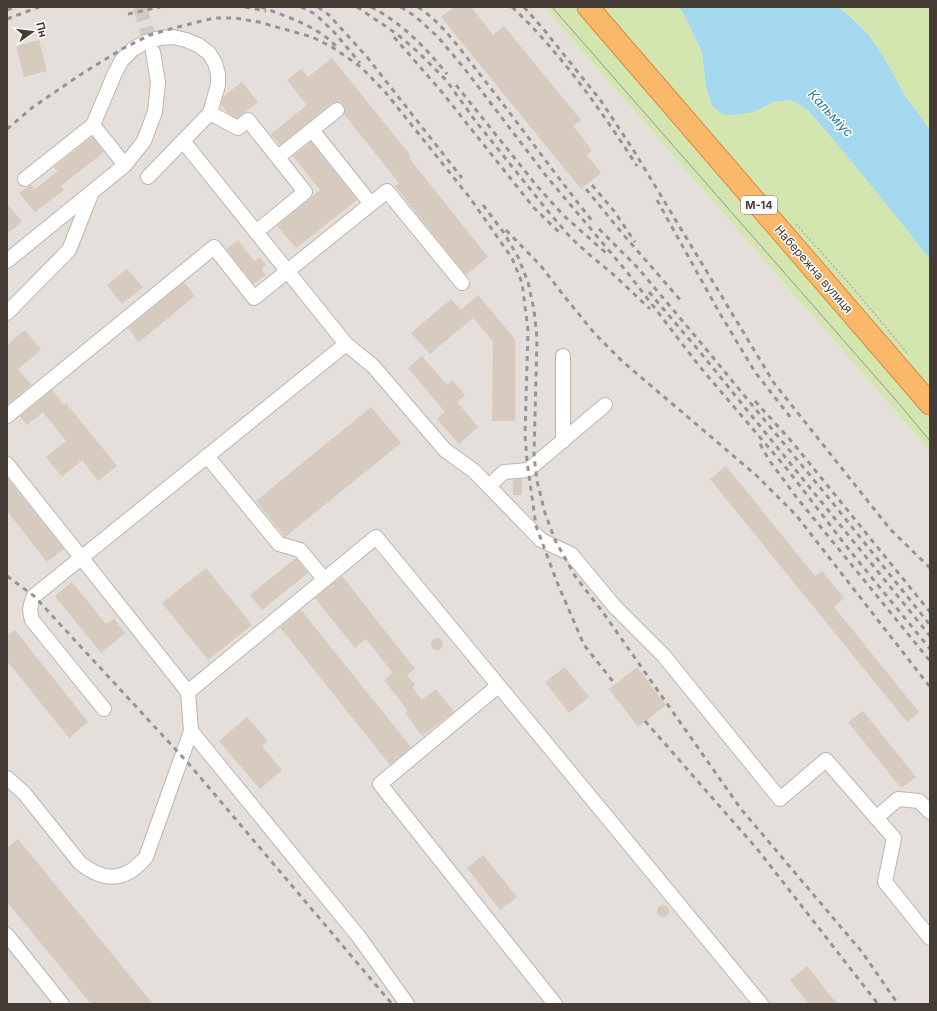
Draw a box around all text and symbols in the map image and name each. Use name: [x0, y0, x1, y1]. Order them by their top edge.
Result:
north arrow: [12, 12, 52, 52]
text: Пн: [33, 21, 50, 39]
water label: Кальміус: [805, 86, 857, 140]
road number: М-14: [741, 196, 777, 214]
street label: Набережна вулиця: [772, 222, 856, 316]

